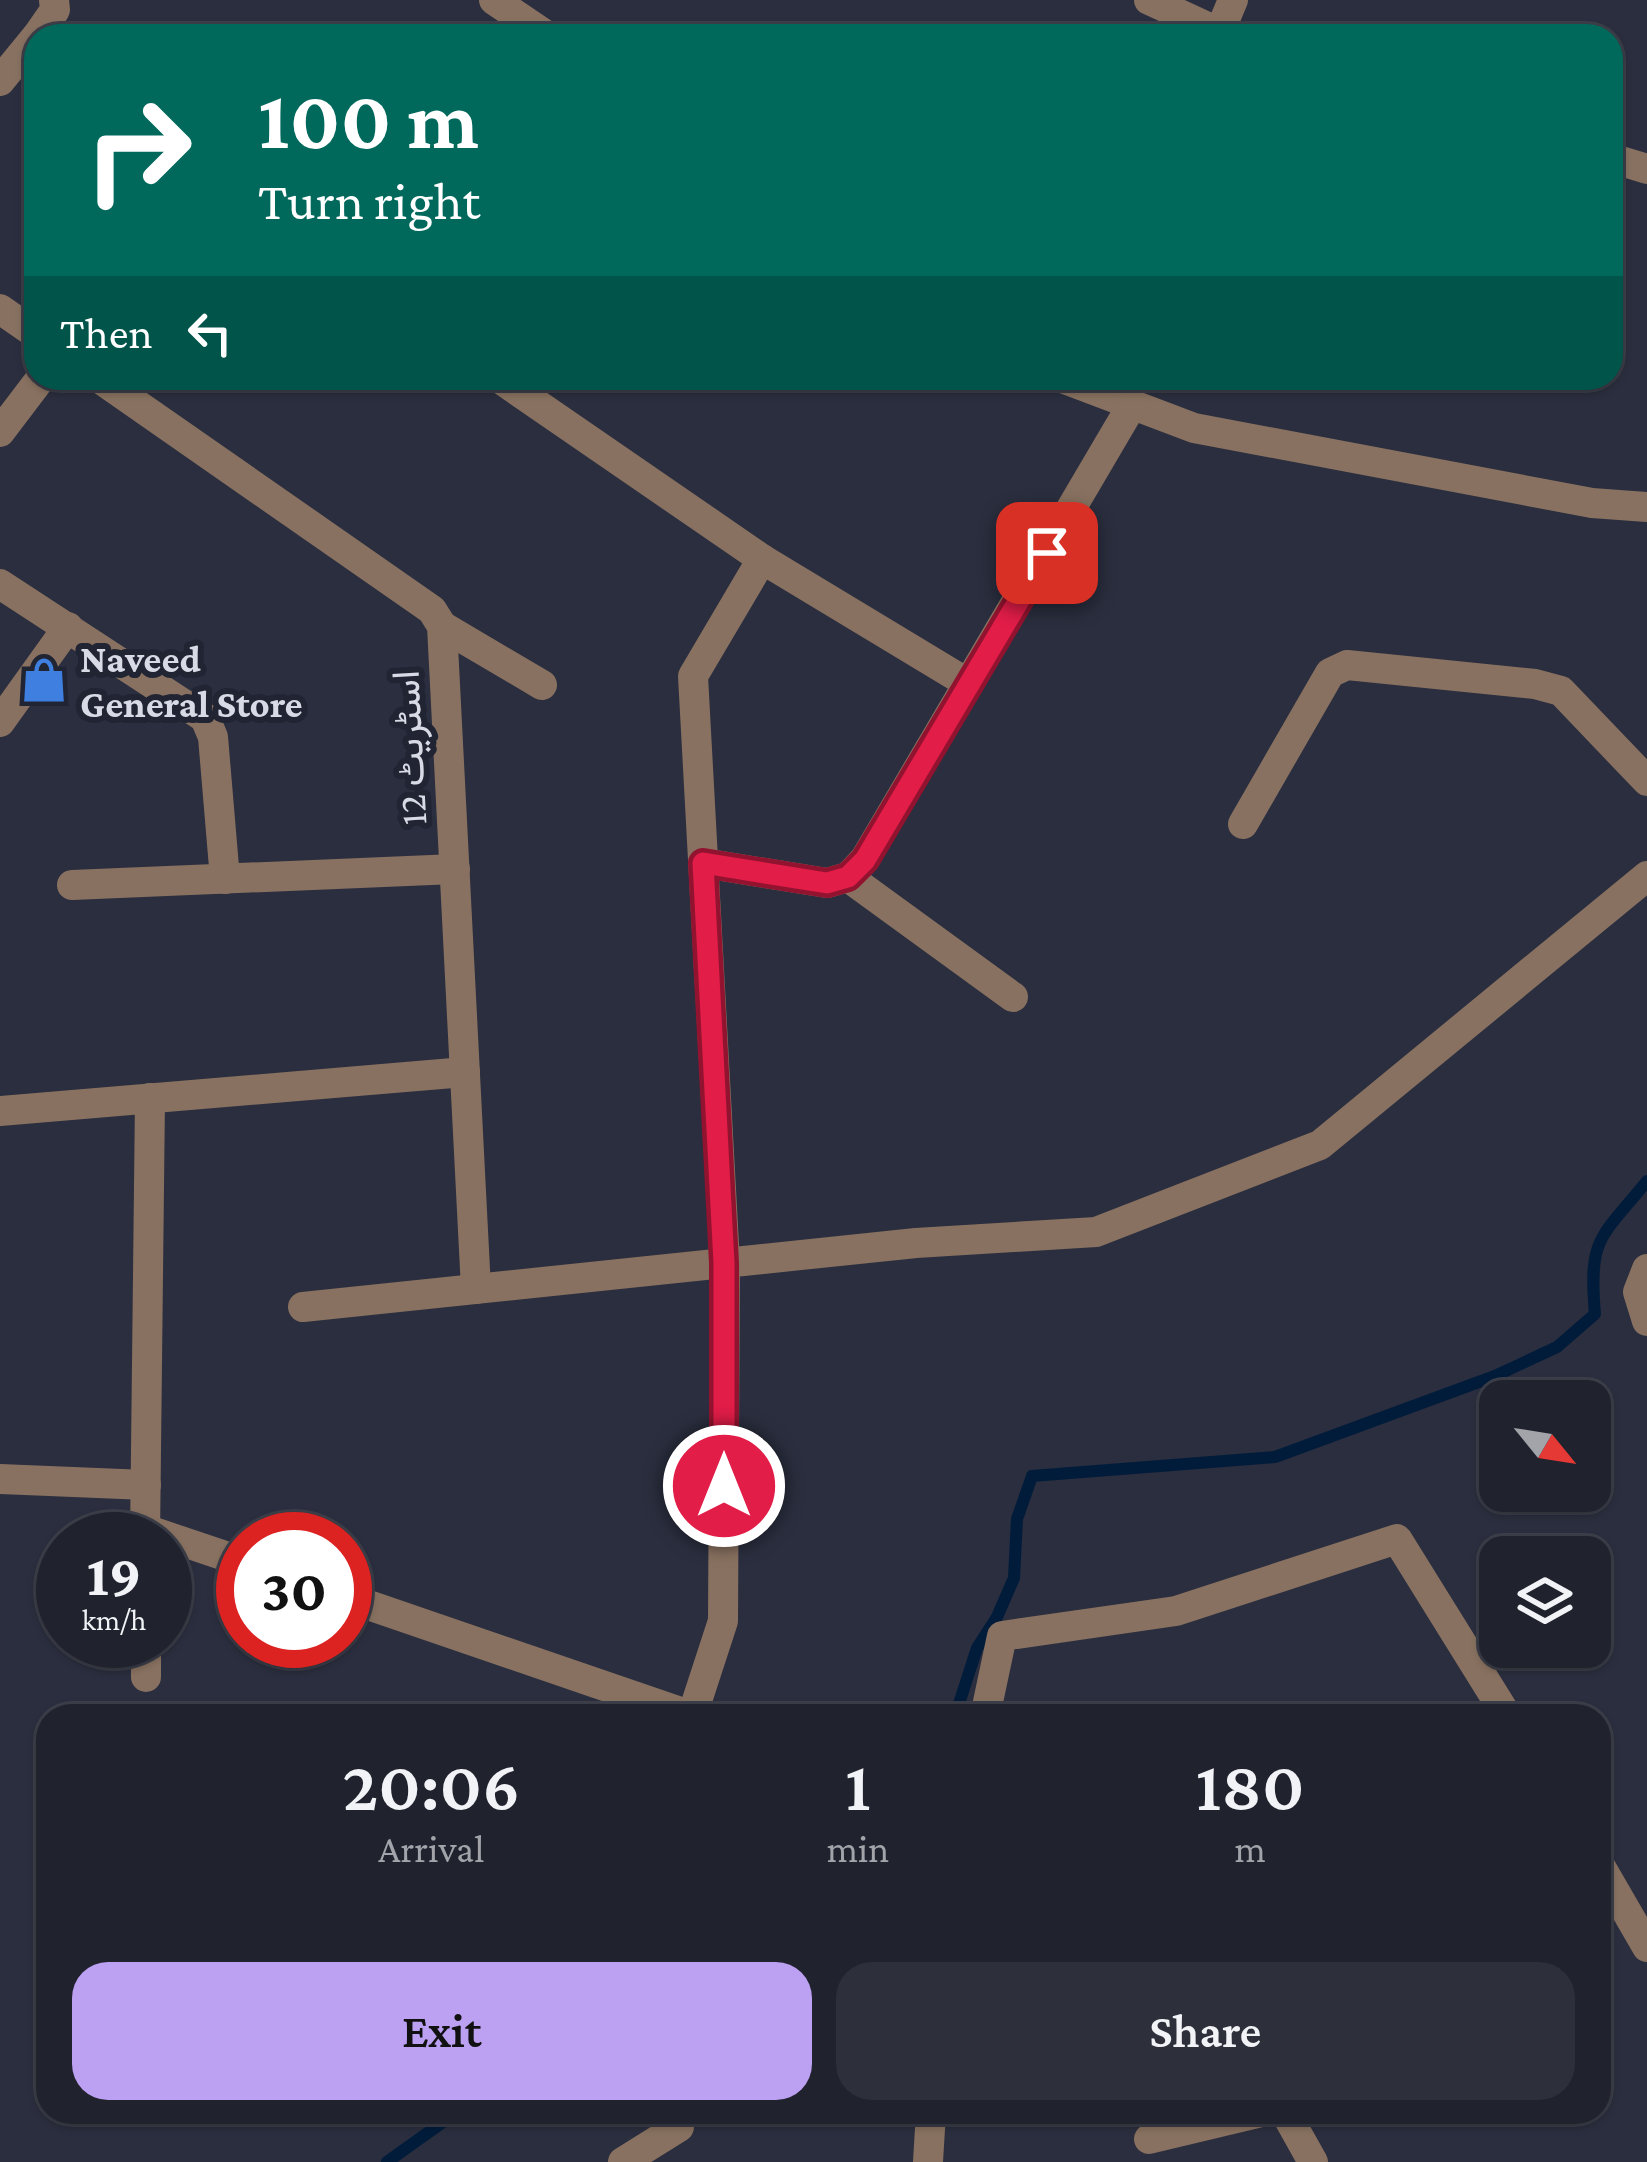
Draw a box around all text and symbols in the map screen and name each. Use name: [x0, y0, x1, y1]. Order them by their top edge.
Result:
icon: right: [60, 72, 216, 228]
text: 100 m: [258, 73, 479, 166]
text: Turn right: [258, 171, 480, 231]
icon: left: [177, 300, 243, 366]
text: Then: [60, 308, 153, 358]
pin: [996, 502, 1098, 604]
icon: arrive: [1014, 520, 1080, 586]
place label: Naveed General Store: [80, 637, 303, 725]
shop icon: Naveed General Store: [19, 655, 69, 705]
street label: اسٹریٹ 12: [383, 669, 438, 827]
north arrow: [1479, 1380, 1611, 1512]
map controls: [1479, 1380, 1611, 1668]
position arrow: [661, 1423, 787, 1549]
speed limit sign: 30: [216, 1512, 372, 1668]
button: layers: [1479, 1536, 1611, 1668]
text: 19: [86, 1541, 142, 1608]
text: km/h: [82, 1603, 146, 1636]
text: 20:06: [342, 1745, 520, 1825]
text: 1: [845, 1745, 871, 1825]
text: 180: [1196, 1745, 1305, 1825]
text: Arrival: [378, 1827, 484, 1870]
text: min: [827, 1827, 889, 1870]
text: m: [1234, 1827, 1266, 1870]
button: Exit: [72, 1962, 812, 2100]
button: Share: [836, 1962, 1575, 2100]

